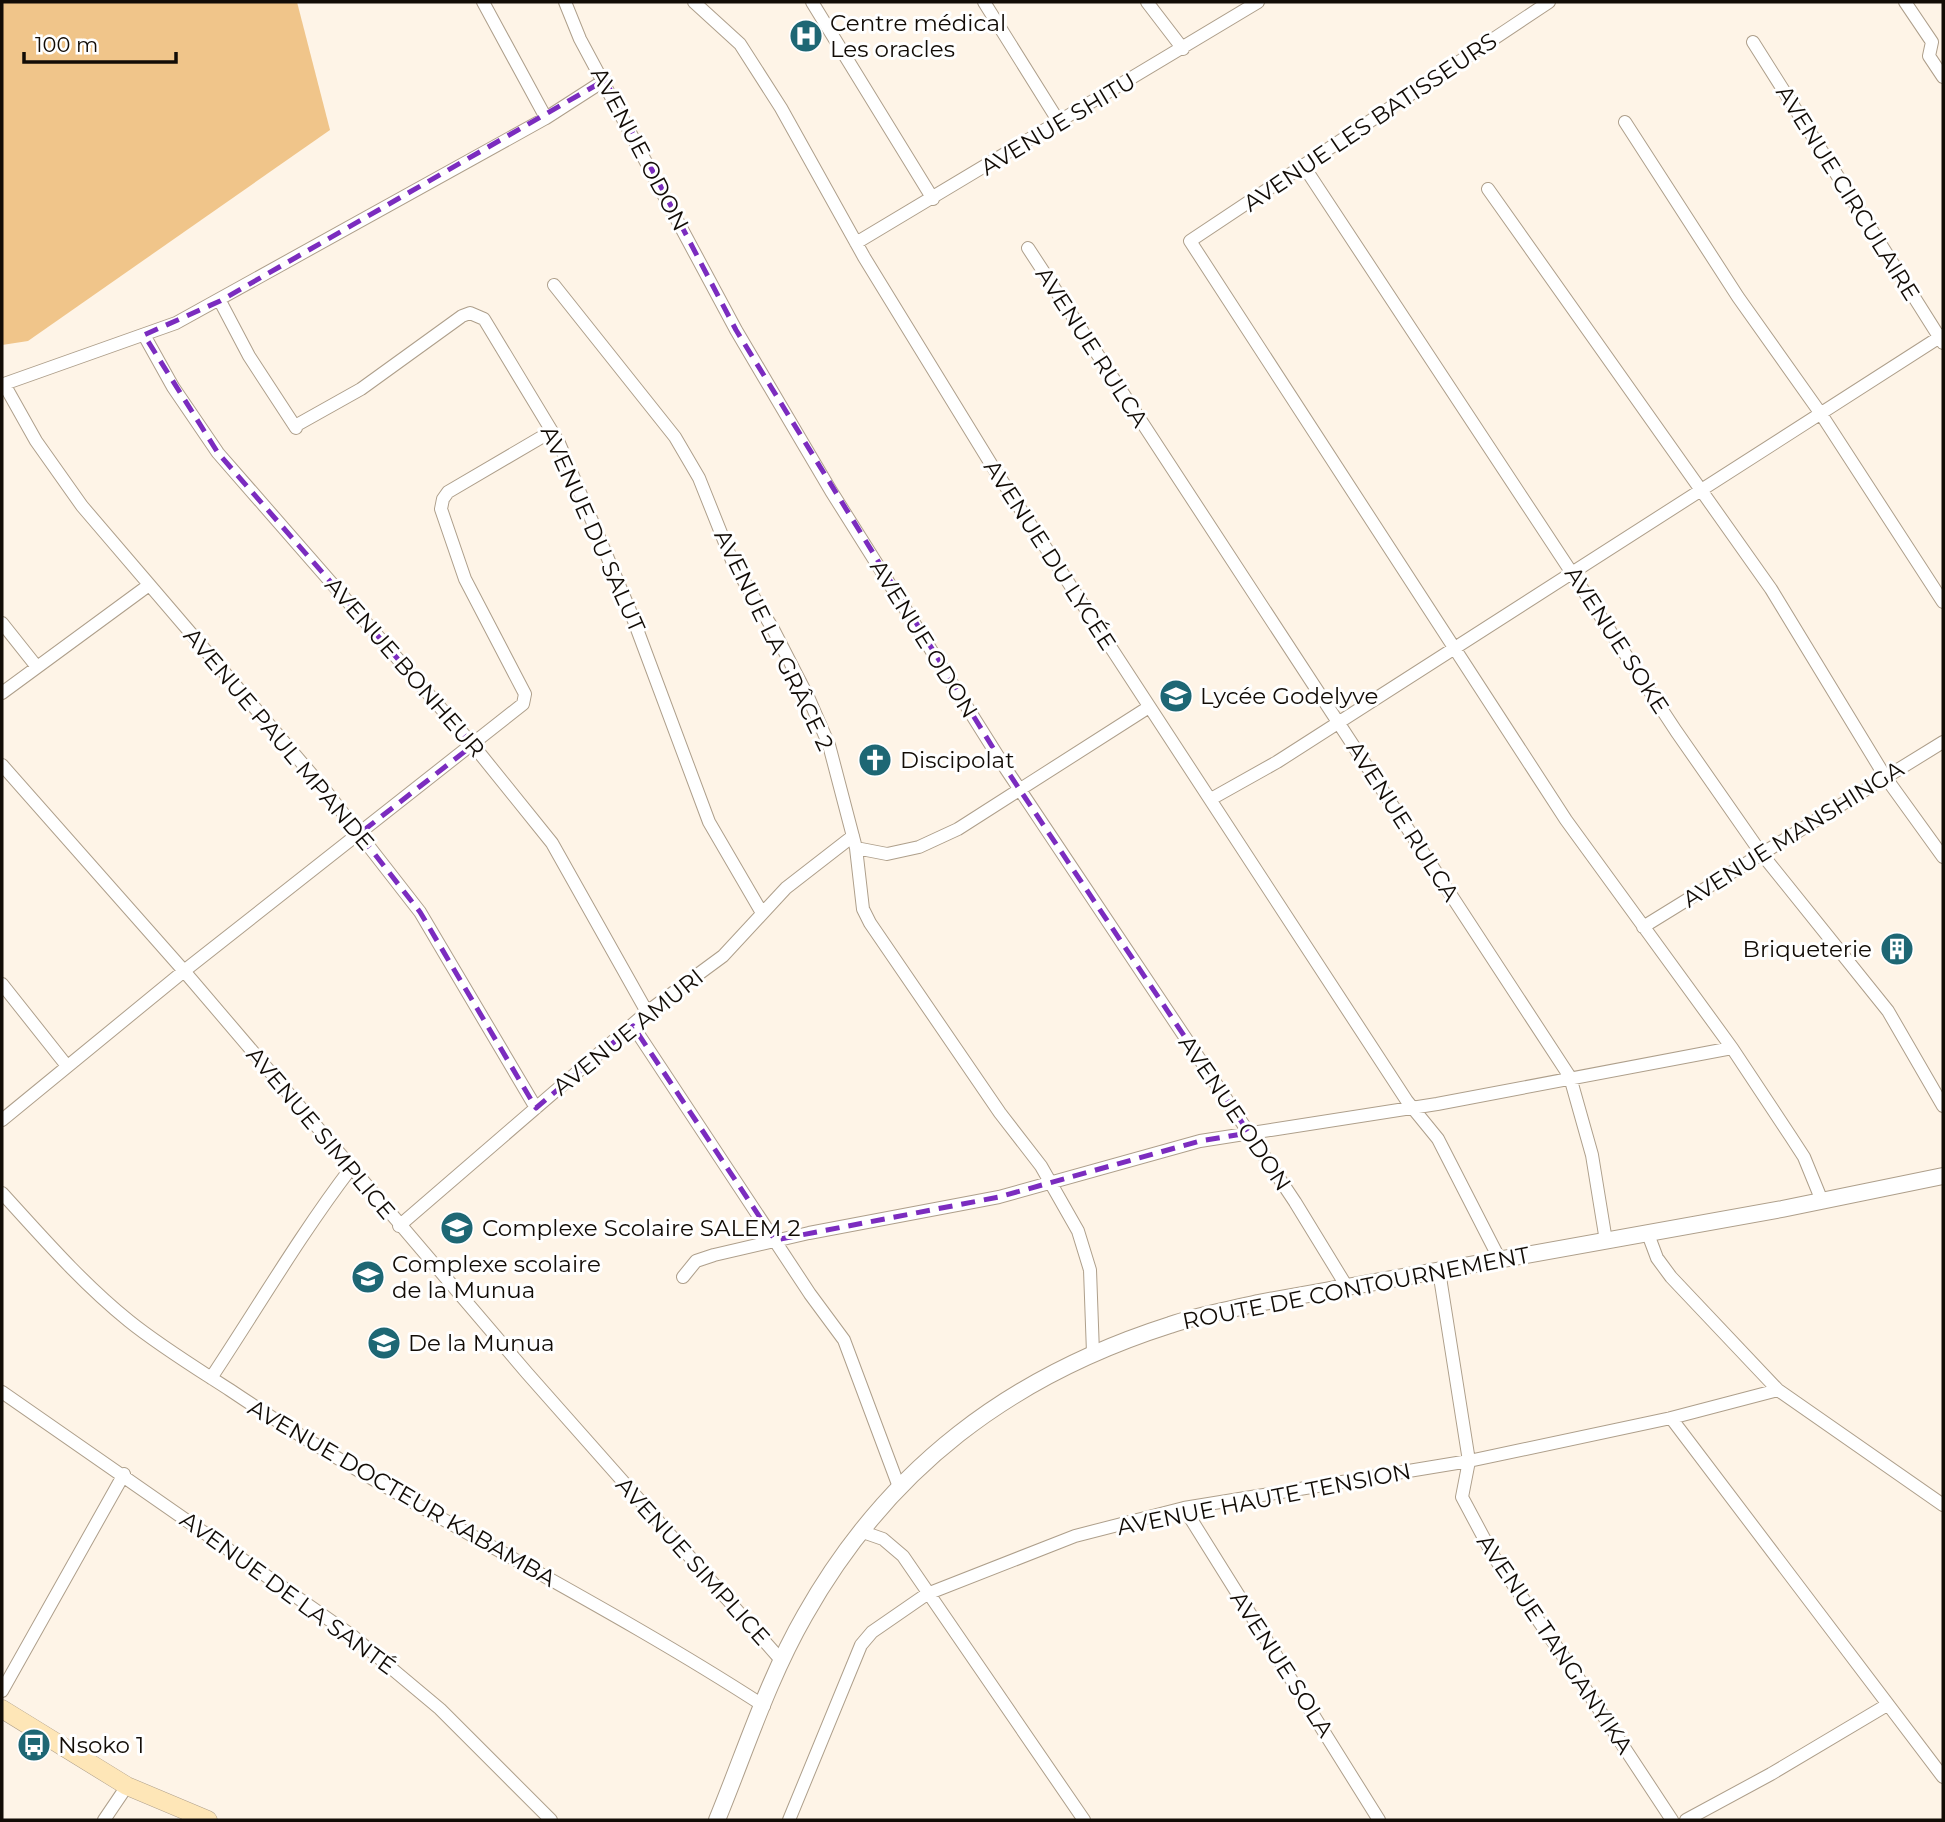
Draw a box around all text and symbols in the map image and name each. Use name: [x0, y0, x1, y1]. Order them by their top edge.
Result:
place label: Centre médical Les oracles: [830, 9, 1006, 63]
hospital icon: Centre médical Les oracles: [787, 17, 825, 55]
scale bar: [24, 21, 177, 65]
street label: AVENUE LES BATISSEURS: [1238, 27, 1502, 217]
text: 100 m: [35, 32, 98, 57]
street label: AVENUE ODON: [585, 62, 695, 236]
street label: AVENUE SHITU: [975, 67, 1141, 181]
street label: AVENUE CIRCULAIRE: [1770, 80, 1926, 306]
street label: AVENUE RULCA: [1030, 262, 1155, 433]
street label: AVENUE DU SALUT: [535, 421, 652, 637]
street label: AVENUE DU LYCÉE: [978, 455, 1122, 655]
street label: AVENUE LA GRÂCE 2: [708, 525, 840, 755]
street label: AVENUE ODON: [864, 555, 984, 723]
street label: AVENUE SOKE: [1559, 561, 1675, 719]
street label: AVENUE BONHEUR: [319, 571, 491, 763]
street label: AVENUE PAUL MPANDE: [178, 622, 380, 856]
school or university icon: Lycée Godelyve: [1157, 677, 1195, 715]
place label: Lycée Godelyve: [1200, 682, 1378, 710]
street label: AVENUE RULCA: [1341, 736, 1466, 907]
church icon: Discipolat: [856, 741, 894, 779]
place label: Discipolat: [900, 746, 1014, 774]
street label: AVENUE MANSHINGA: [1677, 754, 1909, 913]
building icon: Briqueterie: [1878, 930, 1916, 968]
place label: Briqueterie: [1743, 935, 1872, 963]
street label: AVENUE AMURI: [547, 963, 709, 1101]
street label: AVENUE ODON: [1173, 1030, 1297, 1196]
street label: AVENUE SIMPLICE: [241, 1041, 401, 1225]
school or university icon: Complexe Scolaire SALEM 2: [438, 1209, 476, 1247]
place label: Complexe Scolaire SALEM 2: [482, 1214, 800, 1242]
street label: ROUTE DE CONTOURNEMENT: [1180, 1240, 1533, 1335]
place label: Complexe scolaire de la Munua: [392, 1250, 601, 1304]
school or university icon: Complexe scolaire de la Munua: [349, 1258, 387, 1296]
school or university icon: De la Munua: [365, 1324, 403, 1362]
place label: De la Munua: [408, 1329, 555, 1357]
street label: AVENUE DOCTEUR KABAMBA: [243, 1393, 561, 1593]
street label: AVENUE HAUTE TENSION: [1115, 1457, 1413, 1541]
street label: AVENUE SIMPLICE: [610, 1471, 776, 1651]
street label: AVENUE DE LA SANTÉ: [175, 1505, 401, 1681]
street label: AVENUE TANGANYIKA: [1471, 1529, 1639, 1759]
street label: AVENUE SOLA: [1224, 1586, 1340, 1743]
bus stop icon: Nsoko 1: [15, 1726, 53, 1764]
place label: Nsoko 1: [58, 1731, 144, 1759]

